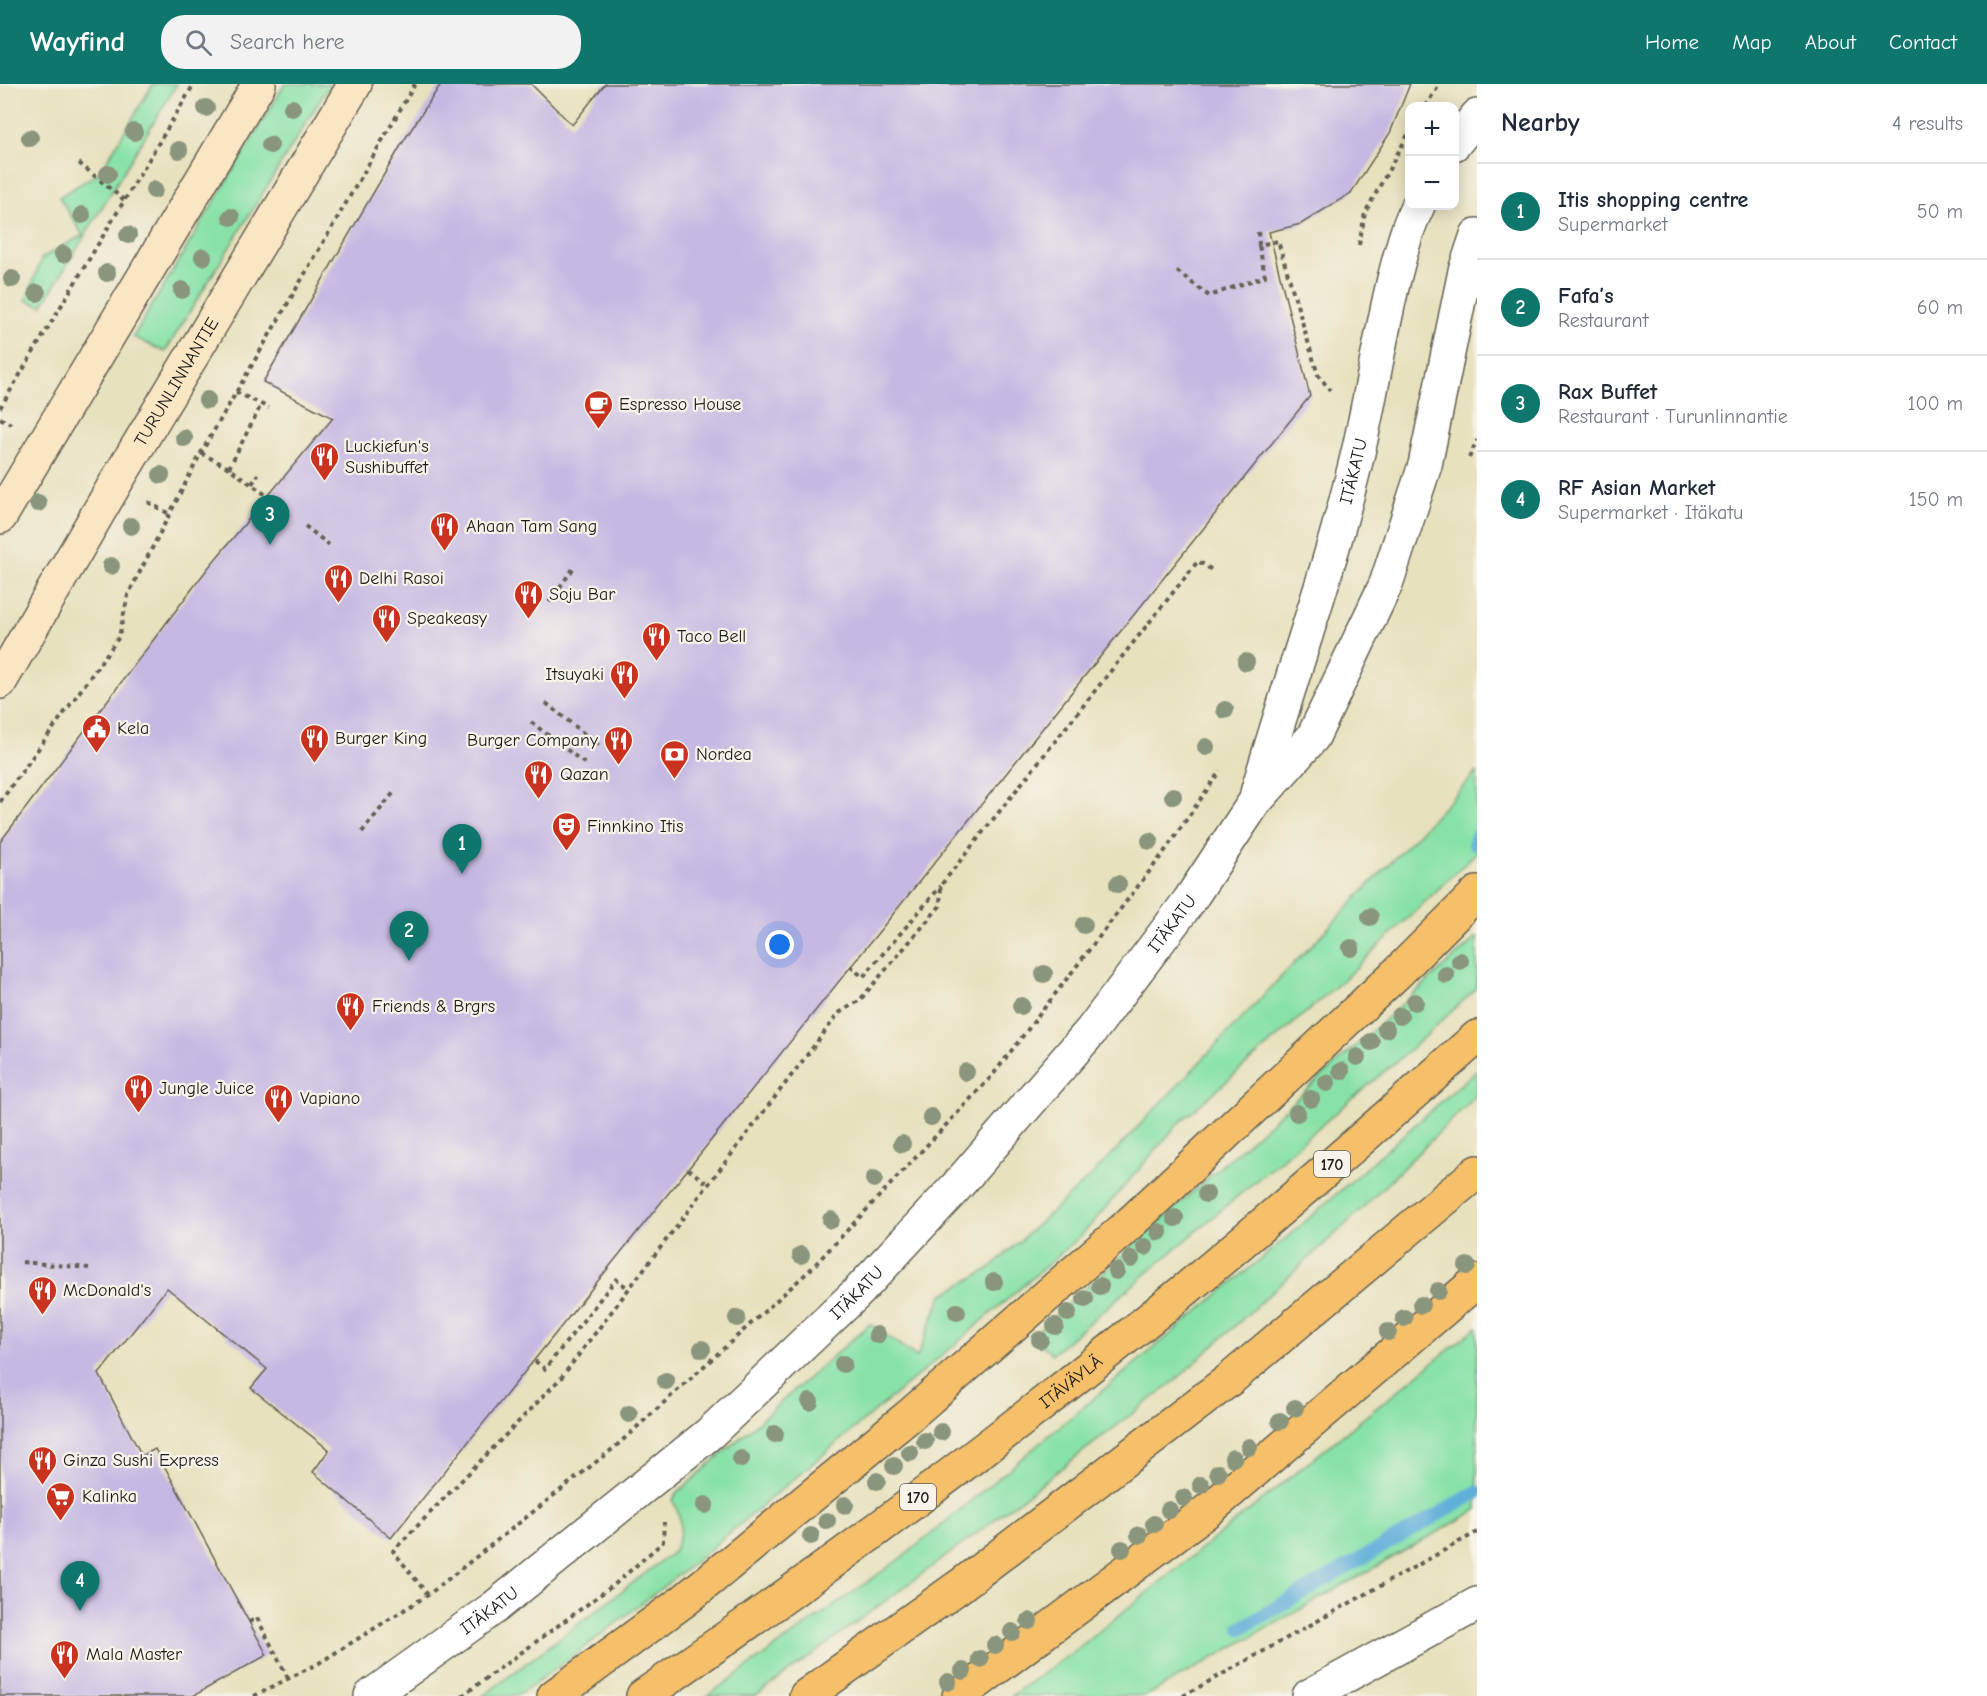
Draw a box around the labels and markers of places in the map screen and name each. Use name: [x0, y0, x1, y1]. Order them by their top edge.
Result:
cafe icon: Espresso House: [582, 388, 614, 430]
place label: Espresso House: [619, 394, 741, 415]
place label: Luckiefun's Sushibuffet: [345, 436, 429, 478]
restaurant icon: Luckiefun's Sushibuffet: [308, 440, 340, 482]
pin: 3: [250, 496, 290, 545]
restaurant icon: Ahaan Tam Sang: [429, 510, 461, 552]
place label: Ahaan Tam Sang: [466, 516, 597, 537]
restaurant icon: Delhi Rasoi: [322, 562, 354, 604]
place label: Delhi Rasoi: [359, 568, 444, 589]
restaurant icon: Soju Bar: [512, 578, 544, 620]
place label: Soju Bar: [549, 584, 616, 605]
restaurant icon: Speakeasy: [370, 602, 402, 644]
place label: Speakeasy: [407, 608, 488, 629]
restaurant icon: Taco Bell: [640, 620, 672, 662]
place label: Taco Bell: [677, 626, 746, 647]
restaurant icon: Itsuyaki: [609, 658, 641, 700]
place label: Itsuyaki: [545, 664, 604, 685]
public building icon: Kela: [80, 712, 112, 754]
place label: Kela: [117, 718, 149, 739]
restaurant icon: Burger King: [298, 722, 330, 764]
restaurant icon: Burger Company: [603, 724, 635, 766]
place label: Burger King: [335, 728, 427, 749]
place label: Burger Company: [467, 730, 599, 751]
bank icon: Nordea: [659, 738, 691, 780]
place label: Nordea: [696, 744, 752, 765]
restaurant icon: Qazan: [523, 758, 555, 800]
place label: Qazan: [560, 764, 609, 785]
theatre icon: Finnkino Itis: [550, 810, 582, 852]
place label: Finnkino Itis: [587, 816, 683, 837]
pin: 1: [442, 824, 482, 874]
pin: 2: [390, 912, 428, 961]
restaurant icon: Friends & Brgrs: [335, 990, 367, 1032]
place label: Friends & Brgrs: [372, 996, 495, 1017]
restaurant icon: Jungle Juice: [122, 1072, 154, 1114]
place label: Jungle Juice: [159, 1078, 254, 1099]
restaurant icon: Vapiano: [263, 1082, 295, 1124]
place label: Vapiano: [300, 1088, 360, 1109]
restaurant icon: McDonald's: [26, 1274, 58, 1316]
place label: McDonald's: [63, 1280, 151, 1301]
restaurant icon: Ginza Sushi Express: [26, 1444, 58, 1486]
place label: Ginza Sushi Express: [63, 1450, 219, 1471]
supermarket icon: Kalinka: [45, 1480, 77, 1522]
place label: Kalinka: [82, 1486, 137, 1507]
pin: 4: [60, 1562, 100, 1611]
restaurant icon: Mala Master: [49, 1638, 81, 1680]
place label: Mala Master: [86, 1644, 183, 1665]

